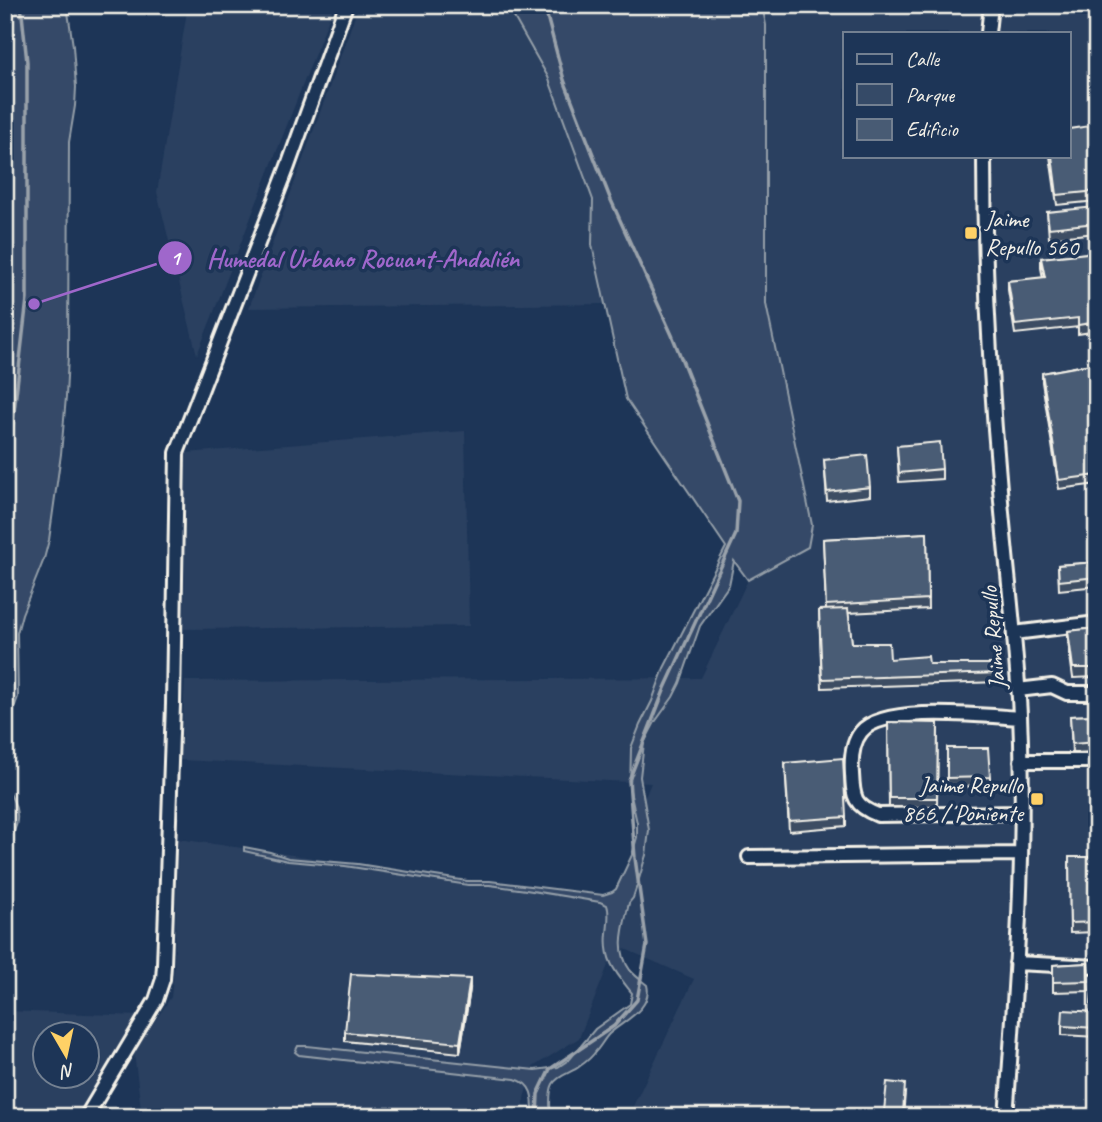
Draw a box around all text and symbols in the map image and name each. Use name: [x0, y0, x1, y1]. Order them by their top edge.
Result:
legend: [843, 32, 1070, 158]
text: Calle: [906, 46, 940, 72]
text: Parque: [906, 82, 955, 108]
text: Edificio: [906, 116, 959, 142]
place label: Jaime Repullo 560: [984, 204, 1080, 262]
marker: Jaime Repullo 560: [963, 225, 979, 241]
callout: Humedal Urbano Rocuant-Andalién: [157, 234, 533, 281]
text: Humedal Urbano Rocuant-Andalién: [207, 242, 520, 275]
text: 1: [170, 245, 182, 271]
street label: Jaime Repullo: [973, 584, 1013, 692]
place label: Jaime Repullo 866 / Poniente: [903, 770, 1025, 828]
marker: Jaime Repullo 866 / Poniente: [1029, 791, 1045, 807]
north arrow: [32, 1020, 102, 1090]
text: N: [58, 1058, 76, 1084]

